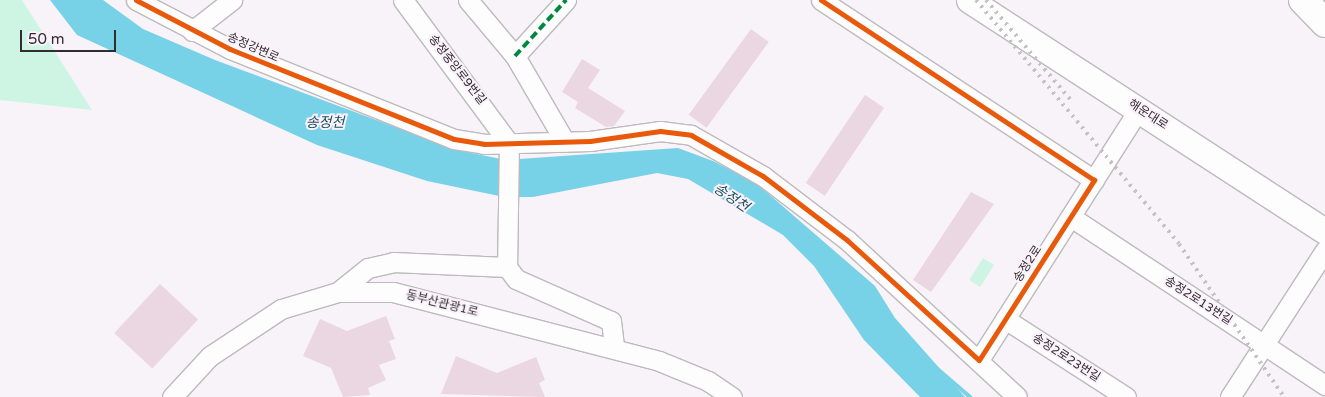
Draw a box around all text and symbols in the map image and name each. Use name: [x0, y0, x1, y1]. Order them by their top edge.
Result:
scale bar: [22, 20, 119, 52]
text: 50 m: [28, 30, 65, 48]
street label: 송정강변로: [225, 30, 281, 66]
street label: 송정중앙로9번길: [425, 32, 489, 108]
street label: 해운대로: [1126, 97, 1170, 133]
water label: 송정천: [306, 115, 344, 131]
water label: 송정천: [710, 180, 752, 216]
street label: 송정2로: [1011, 243, 1045, 285]
street label: 송정2로13번길: [1161, 274, 1235, 328]
street label: 동부산관광1로: [404, 288, 480, 320]
street label: 송정2로23번길: [1029, 331, 1103, 385]

